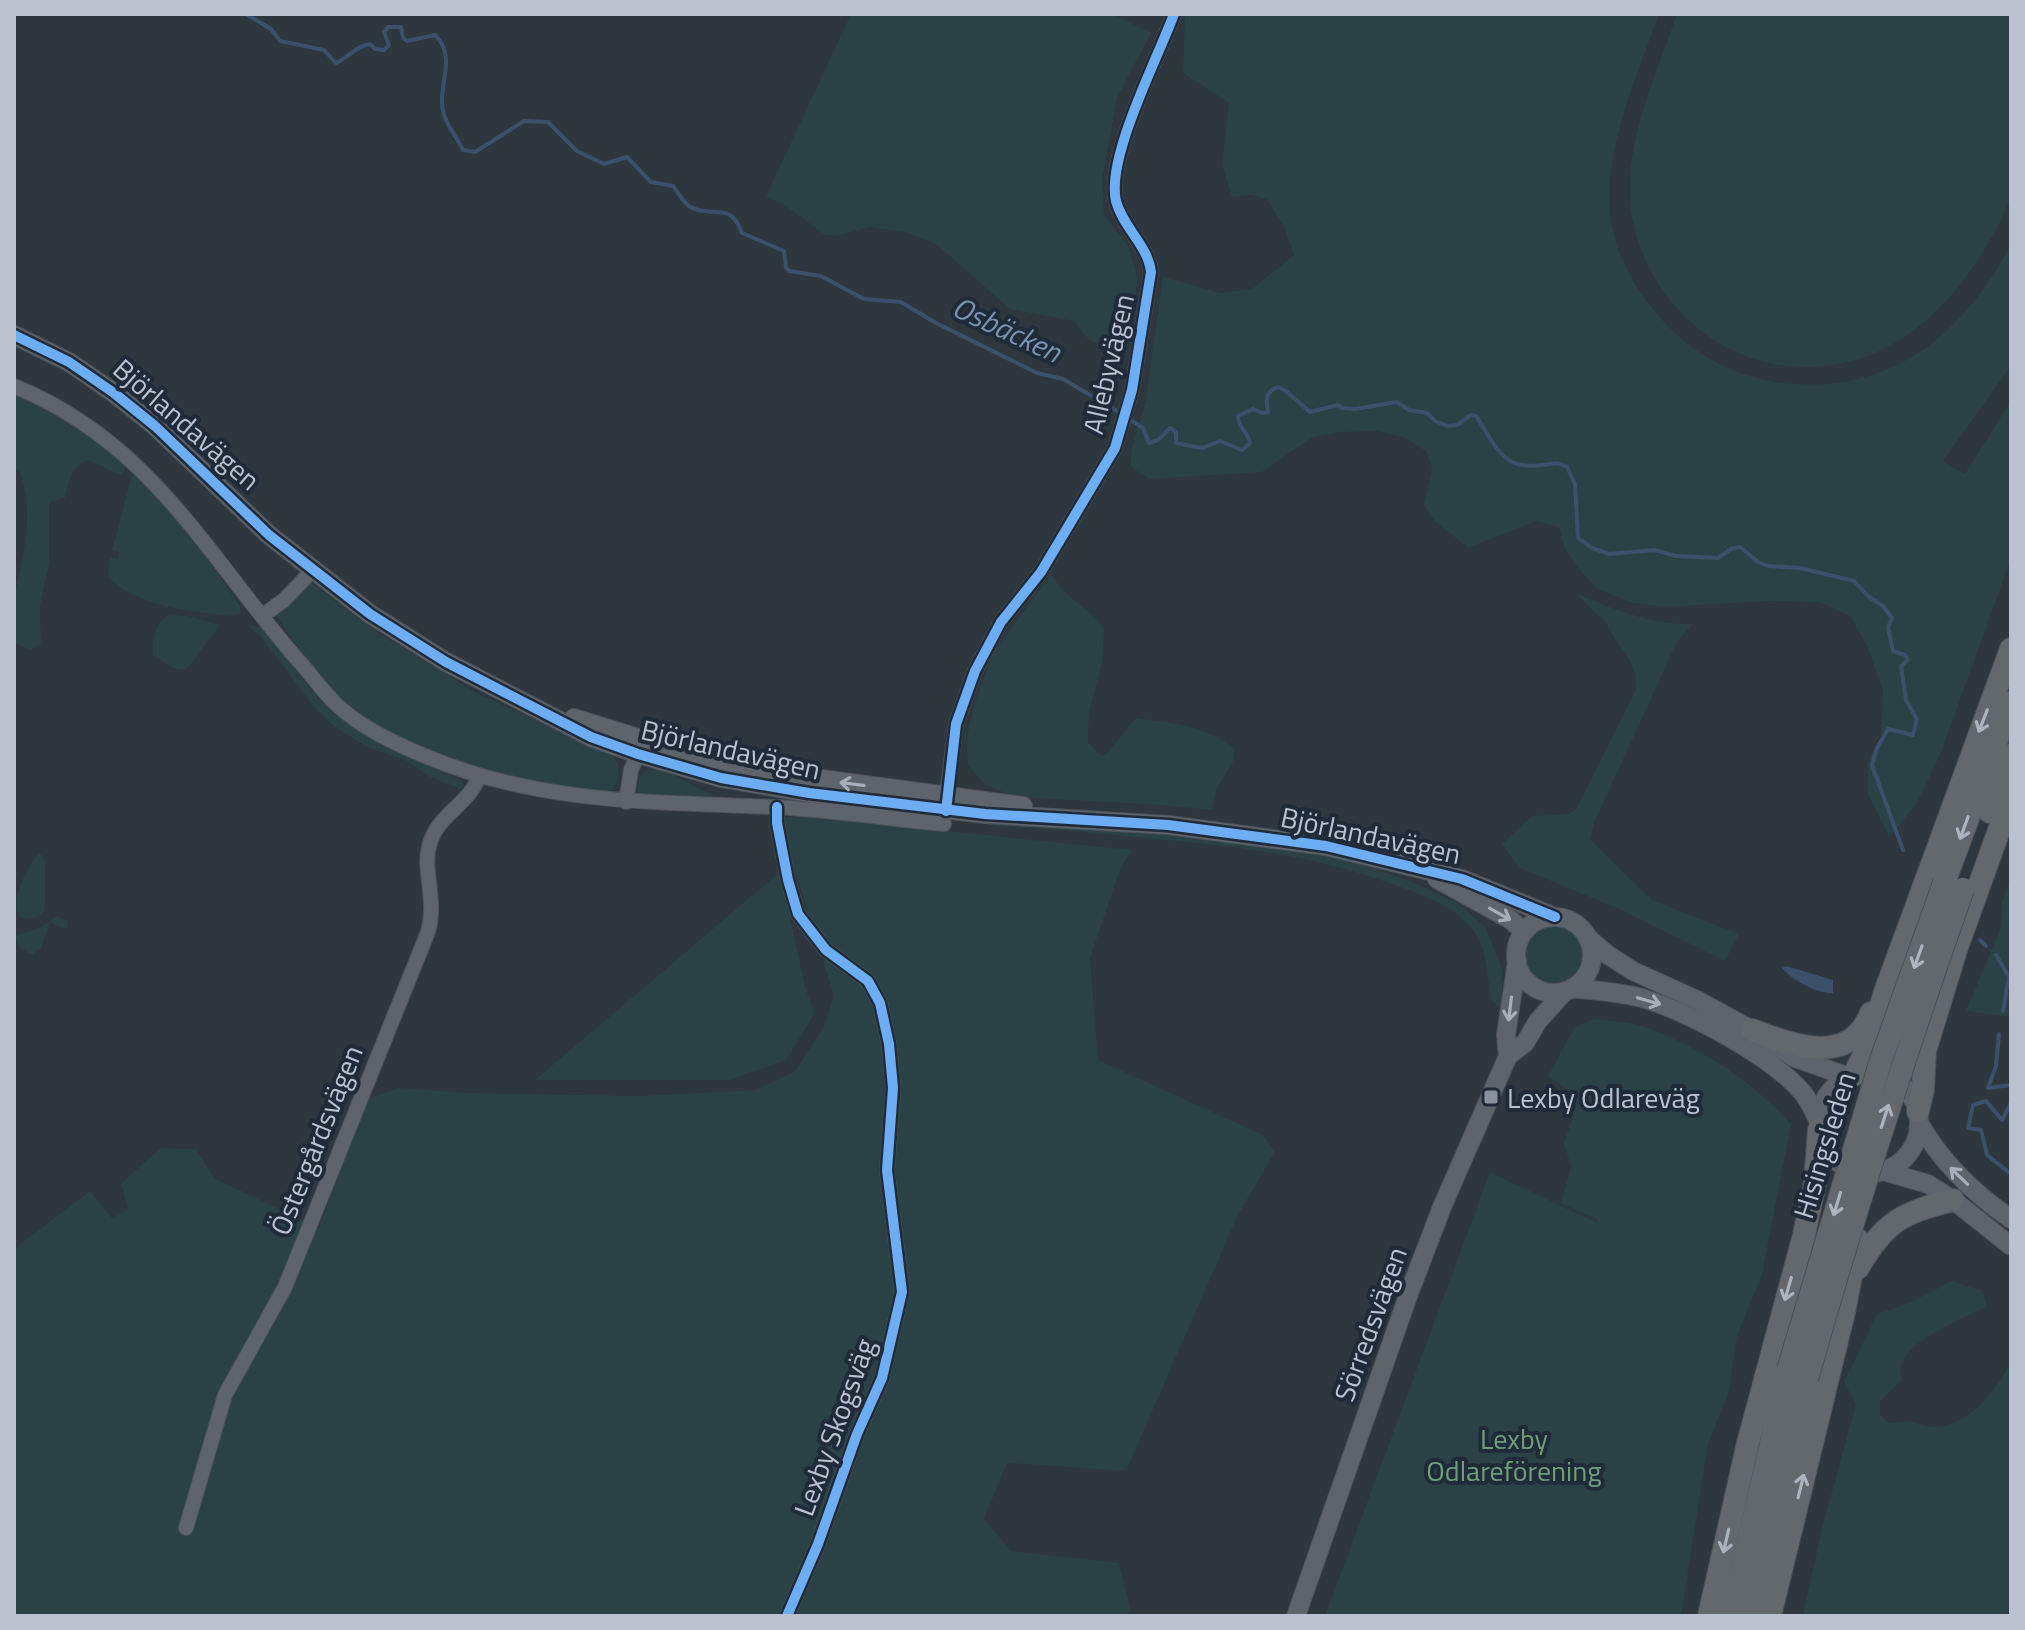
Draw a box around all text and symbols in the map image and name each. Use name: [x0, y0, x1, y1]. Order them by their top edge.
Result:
water label: Osbäcken: [945, 284, 1070, 375]
street label: Allebyvägen: [1071, 290, 1145, 438]
street label: Björlandavägen: [104, 348, 270, 500]
street label: Björlandavägen: [637, 707, 825, 791]
one-way arrow: [1975, 709, 1990, 734]
one-way arrow: [839, 776, 866, 791]
street label: Björlandavägen: [1277, 795, 1465, 875]
one-way arrow: [1955, 815, 1970, 840]
one-way arrow: [1487, 906, 1511, 922]
one-way arrow: [1909, 944, 1924, 969]
one-way arrow: [1635, 994, 1661, 1009]
one-way arrow: [1502, 995, 1517, 1021]
street label: Östergårdsvägen: [258, 1039, 374, 1241]
street label: Hisingsleden: [1781, 1066, 1867, 1224]
place label: Lexby Odlareväg: [1507, 1076, 1700, 1119]
marker: Lexby Odlareväg: [1482, 1088, 1500, 1106]
one-way arrow: [1879, 1104, 1893, 1129]
one-way arrow: [1950, 1167, 1969, 1186]
one-way arrow: [1829, 1190, 1844, 1216]
street label: Sörredsvägen: [1322, 1241, 1418, 1407]
one-way arrow: [1780, 1275, 1795, 1301]
street label: Lexby Skogsväg: [782, 1332, 886, 1522]
park label: Lexby Odlareförening: [1426, 1417, 1602, 1492]
one-way arrow: [1794, 1473, 1809, 1499]
one-way arrow: [1717, 1528, 1732, 1554]

